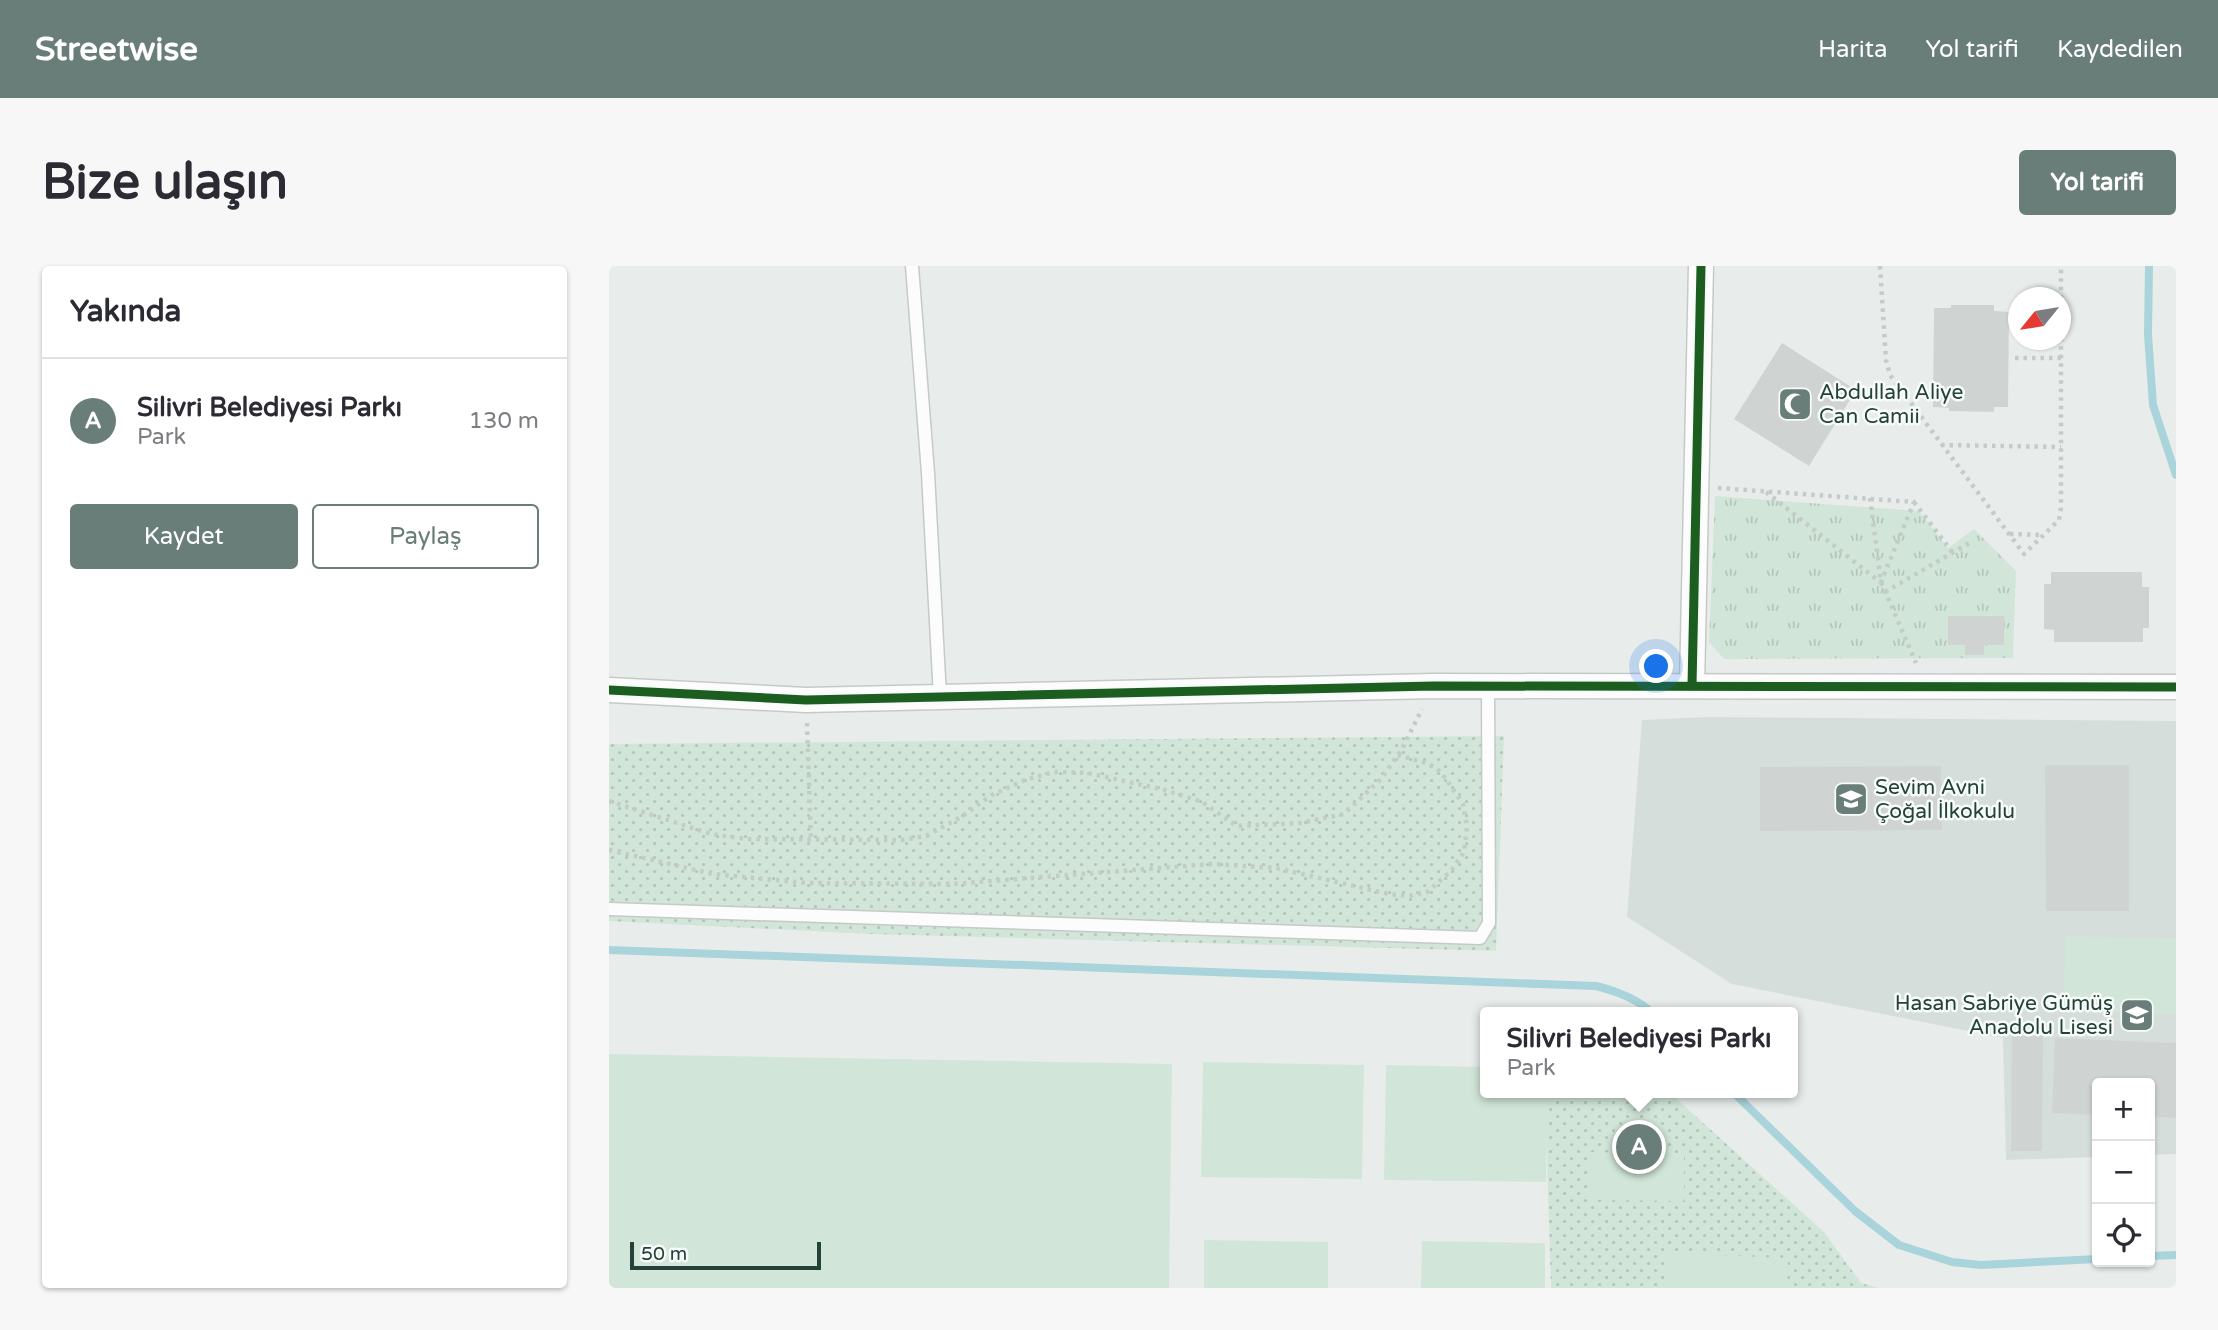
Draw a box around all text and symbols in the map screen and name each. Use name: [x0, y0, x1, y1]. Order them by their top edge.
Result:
text: Streetwise: [35, 30, 198, 69]
text: Harita: [1818, 35, 1887, 64]
text: Yol tarifi: [1925, 35, 2019, 64]
text: Kaydedilen: [2057, 35, 2183, 64]
button: Yol tarifi: [2019, 150, 2176, 215]
text: Bize ulaşın: [42, 153, 288, 212]
north arrow: [2008, 287, 2071, 350]
text: Yakında: [70, 293, 181, 330]
place label: Abdullah Aliye Can Camii: [1819, 380, 1963, 429]
mosque icon: Abdullah Aliye Can Camii: [1776, 385, 1814, 423]
text: Silivri Belediyesi Parkı: [137, 392, 402, 423]
text: A: [84, 407, 102, 435]
text: 130 m: [469, 407, 539, 435]
text: Park: [137, 423, 186, 451]
button: Kaydet: [70, 504, 298, 569]
button: Paylaş: [312, 504, 539, 569]
your location: [1639, 649, 1673, 683]
place label: Sevim Avni Çoğal İlkokulu: [1875, 775, 2015, 824]
school or university icon: Sevim Avni Çoğal İlkokulu: [1832, 780, 1870, 818]
place label: Hasan Sabriye Gümüş Anadolu Lisesi: [1895, 991, 2113, 1040]
school or university icon: Hasan Sabriye Gümüş Anadolu Lisesi: [2118, 996, 2156, 1034]
popup: [1480, 1007, 1798, 1098]
text: Silivri Belediyesi Parkı: [1506, 1023, 1772, 1054]
text: Park: [1506, 1054, 1556, 1082]
map controls: [2092, 1078, 2155, 1267]
button: +: [2092, 1078, 2155, 1141]
pin: A: [1616, 1121, 1662, 1173]
button: −: [2092, 1141, 2155, 1204]
button: locate: [2092, 1204, 2155, 1267]
scale bar: [630, 1239, 821, 1271]
text: 50 m: [641, 1243, 687, 1265]

